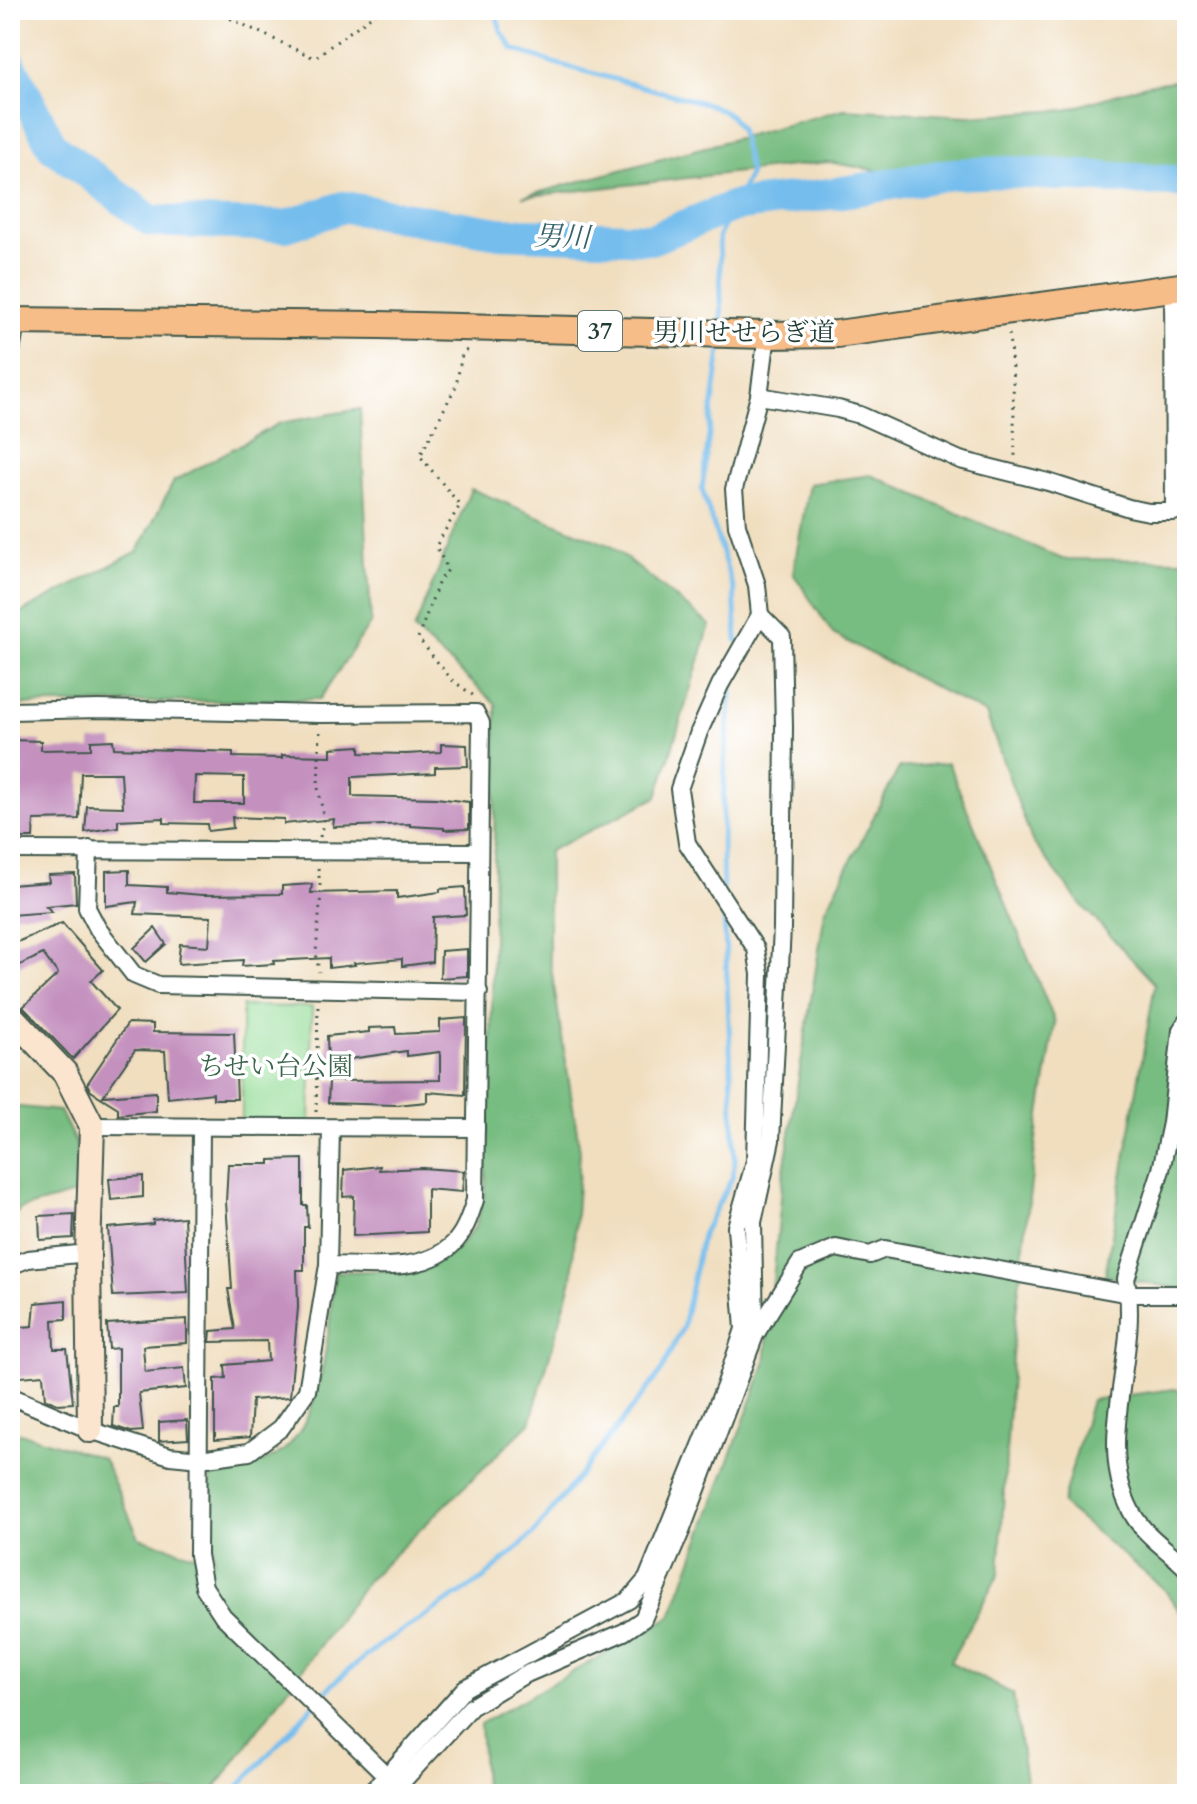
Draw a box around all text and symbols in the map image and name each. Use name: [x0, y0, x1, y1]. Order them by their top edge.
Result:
water label: 男川: [533, 217, 594, 257]
road number: 37: [578, 311, 622, 351]
street label: 男川せせらぎ道: [653, 315, 835, 350]
park label: ちせい台公園: [198, 1049, 354, 1084]

